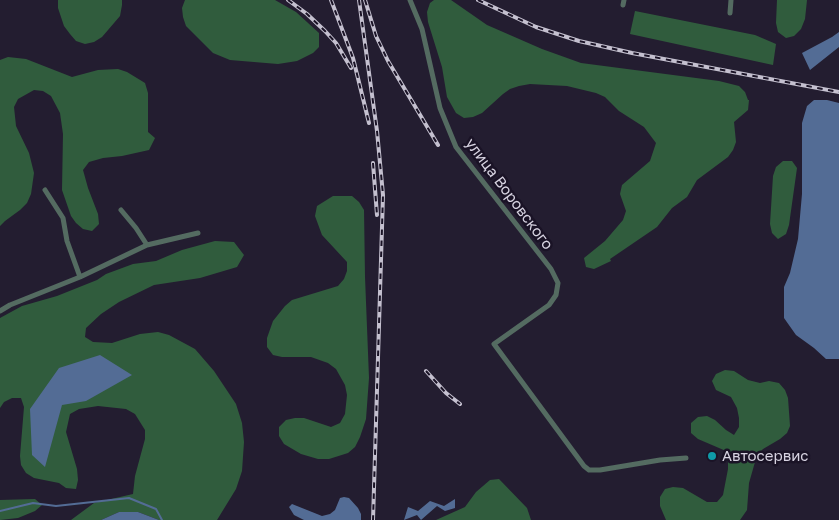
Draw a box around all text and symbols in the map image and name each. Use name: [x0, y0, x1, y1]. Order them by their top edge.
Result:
street label: улица Воровского: [461, 135, 557, 253]
place label: Автосервис: [722, 447, 808, 465]
marker: Автосервис: [706, 450, 718, 462]

